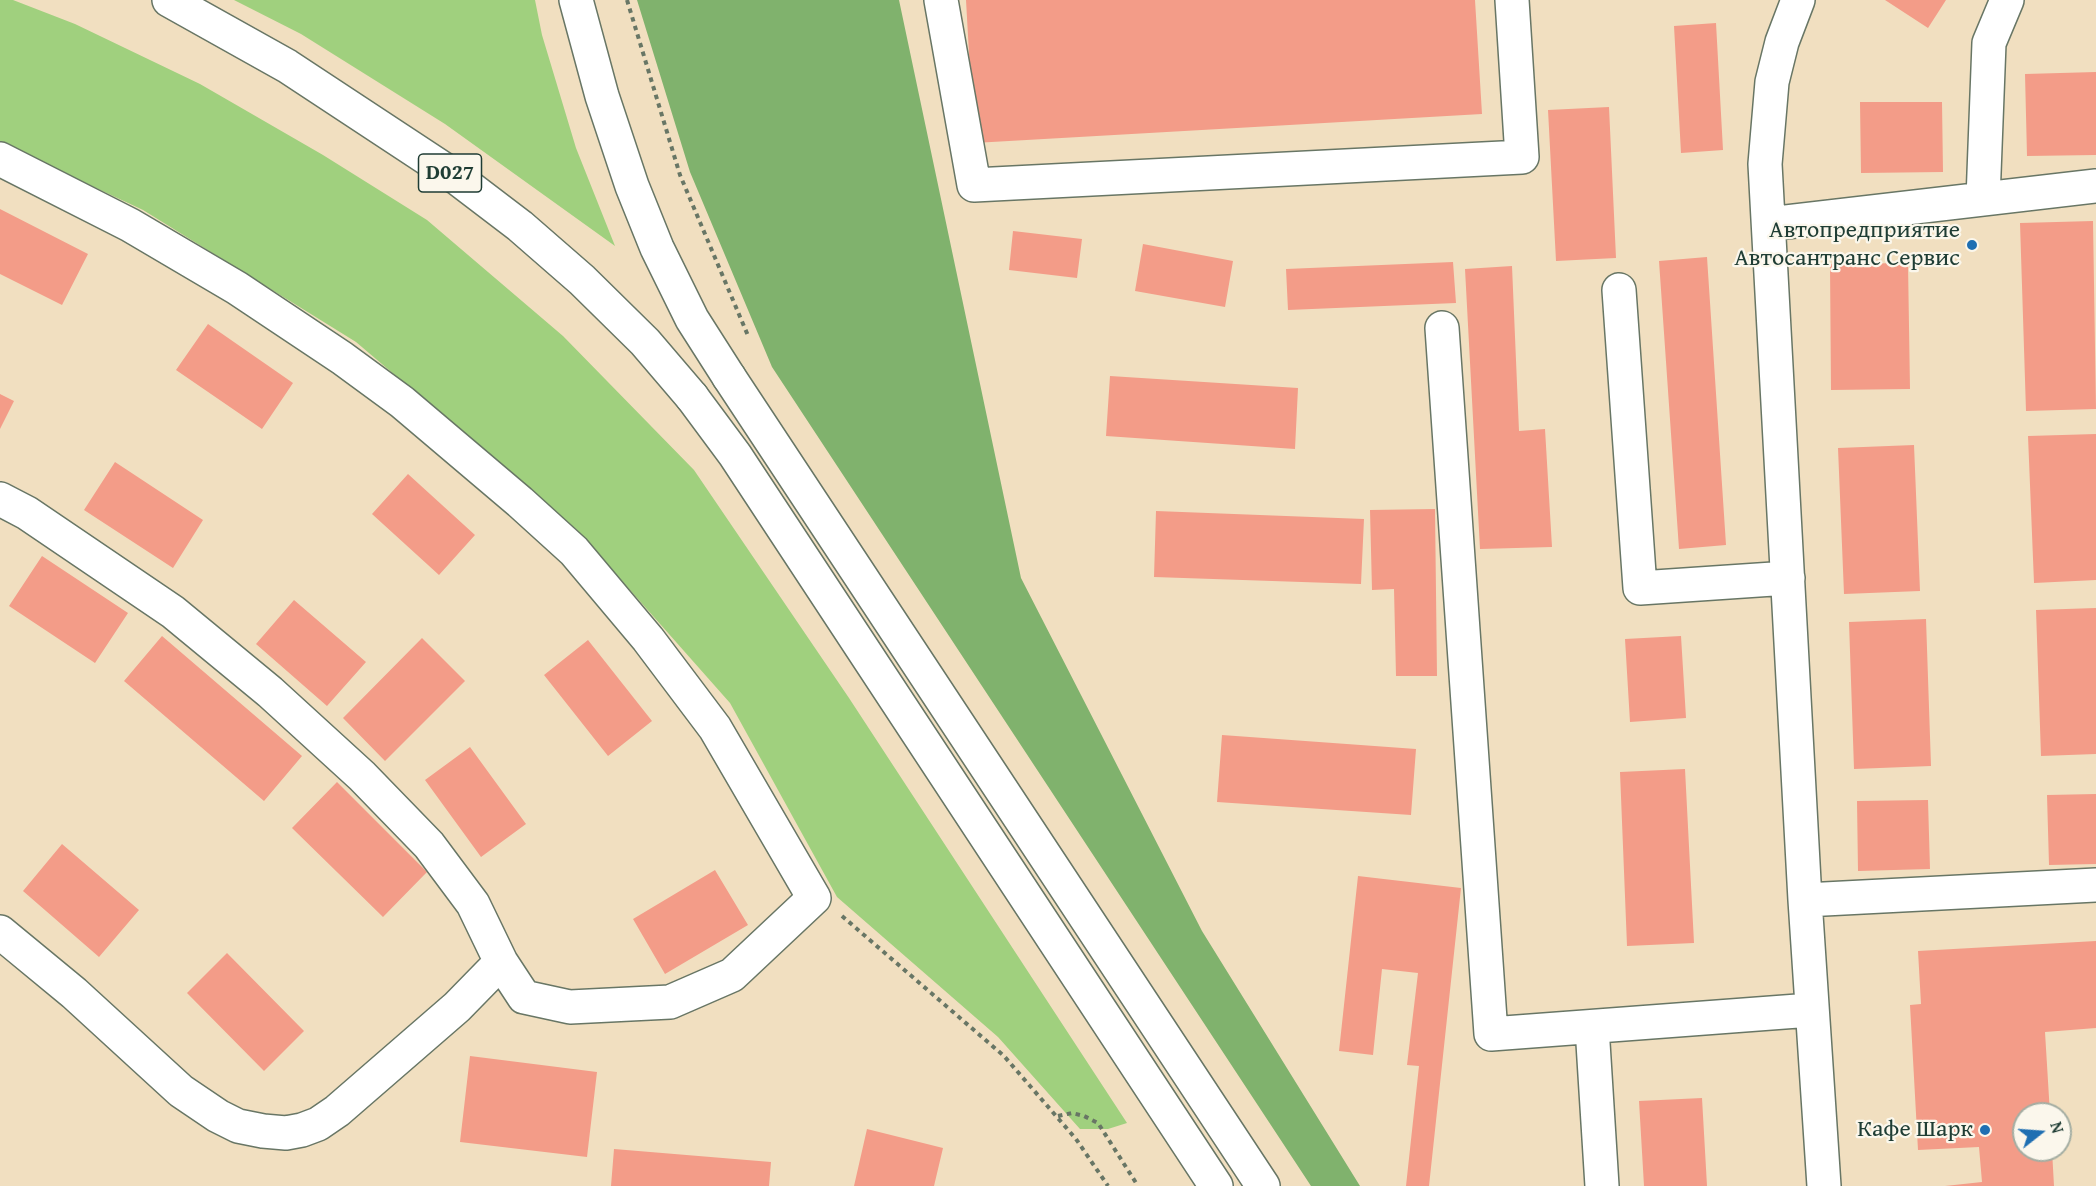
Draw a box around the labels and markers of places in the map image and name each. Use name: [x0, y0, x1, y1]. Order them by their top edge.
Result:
place label: Автопредприятие Автосантранс Сервис: [1734, 217, 1960, 273]
marker: Автопредприятие Автосантранс Сервис: [1965, 238, 1979, 252]
place label: Кафе Шарк: [1857, 1116, 1973, 1144]
marker: Кафе Шарк: [1978, 1123, 1992, 1137]

